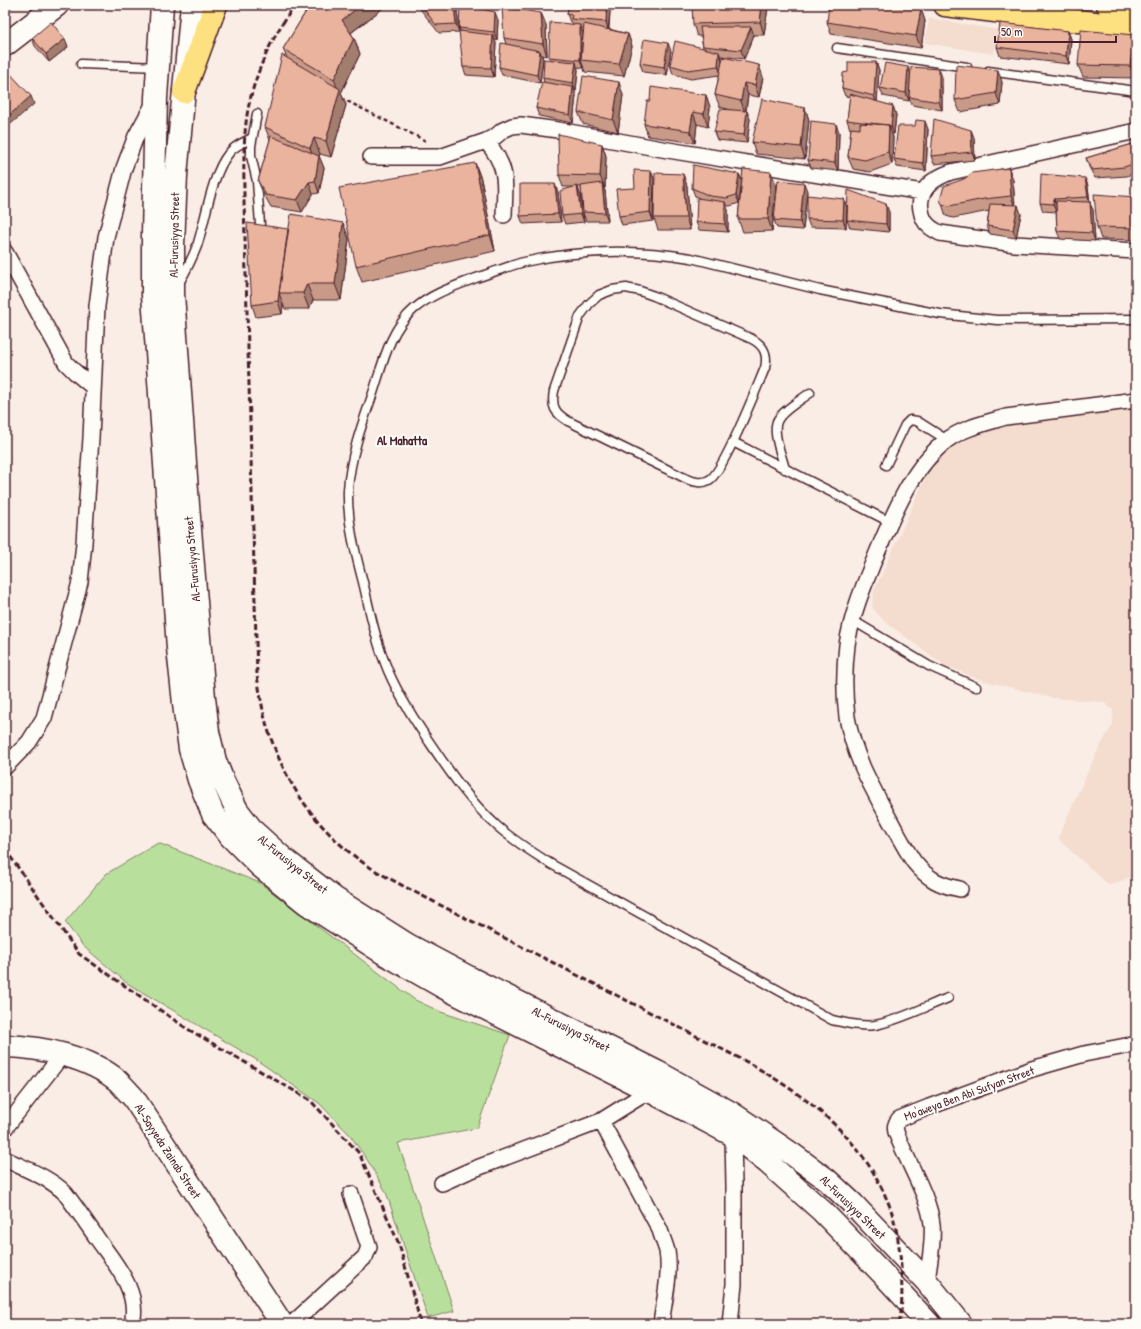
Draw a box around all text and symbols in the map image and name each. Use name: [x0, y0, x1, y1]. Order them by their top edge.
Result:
scale bar: [995, 18, 1116, 44]
text: 50 m: [1001, 23, 1022, 40]
street label: Al-Furusiyya Street: [165, 191, 183, 278]
district label: Al Mahatta: [377, 431, 428, 449]
street label: Al-Furusiyya Street: [180, 515, 204, 602]
street label: Al-Furusiyya Street: [254, 830, 332, 898]
street label: Al-Furusiyya Street: [529, 1002, 614, 1056]
street label: Mo'aweya Ben Abi Sufyan Street: [902, 1061, 1037, 1124]
street label: Al-Sayyeda Zainab Street: [131, 1100, 206, 1203]
street label: Al-Furusiyya Street: [816, 1171, 890, 1243]

